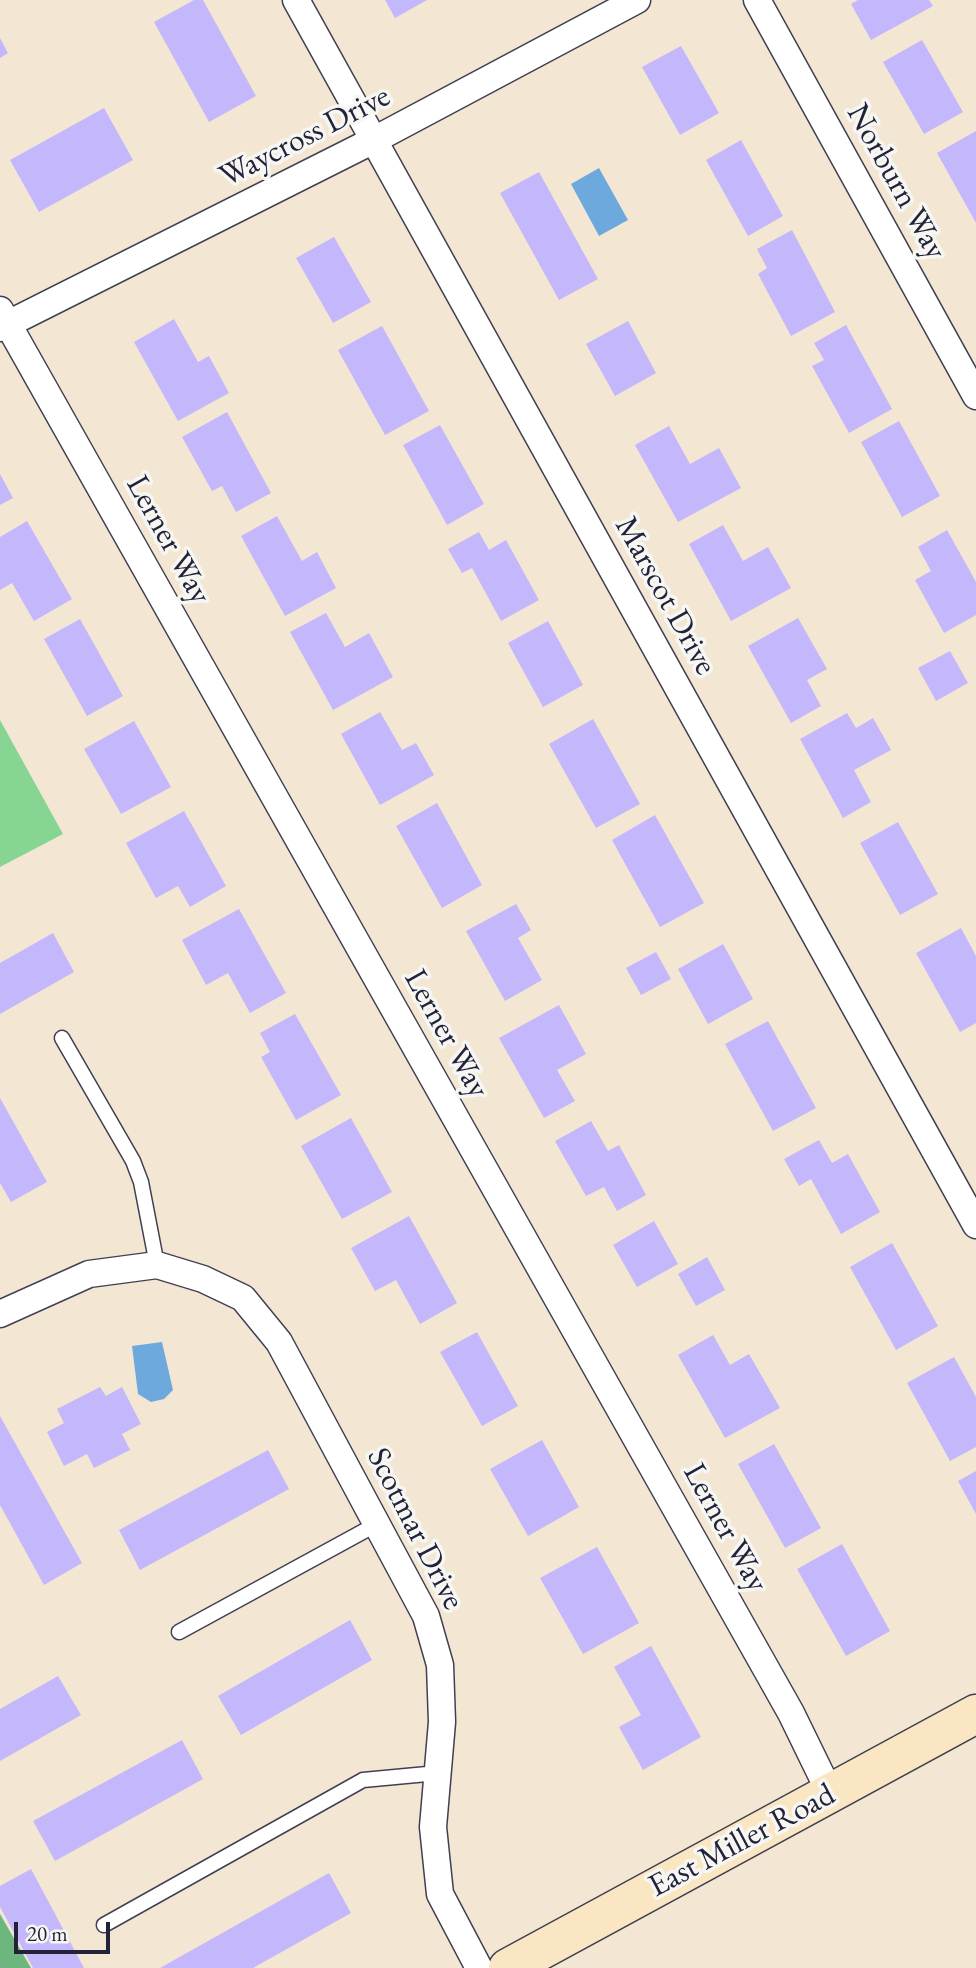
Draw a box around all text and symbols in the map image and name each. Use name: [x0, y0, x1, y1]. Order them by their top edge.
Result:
street label: Waycross Drive: [213, 78, 397, 196]
street label: Norburn Way: [838, 98, 954, 266]
street label: Lerner Way: [117, 469, 219, 611]
street label: Marscot Drive: [606, 510, 724, 682]
street label: Lerner Way: [395, 963, 497, 1105]
street label: Scotmar Drive: [358, 1442, 472, 1616]
street label: Lerner Way: [674, 1457, 776, 1599]
street label: East Miller Road: [642, 1776, 842, 1906]
scale bar: [18, 1909, 114, 1953]
text: 20 m: [27, 1920, 68, 1947]

